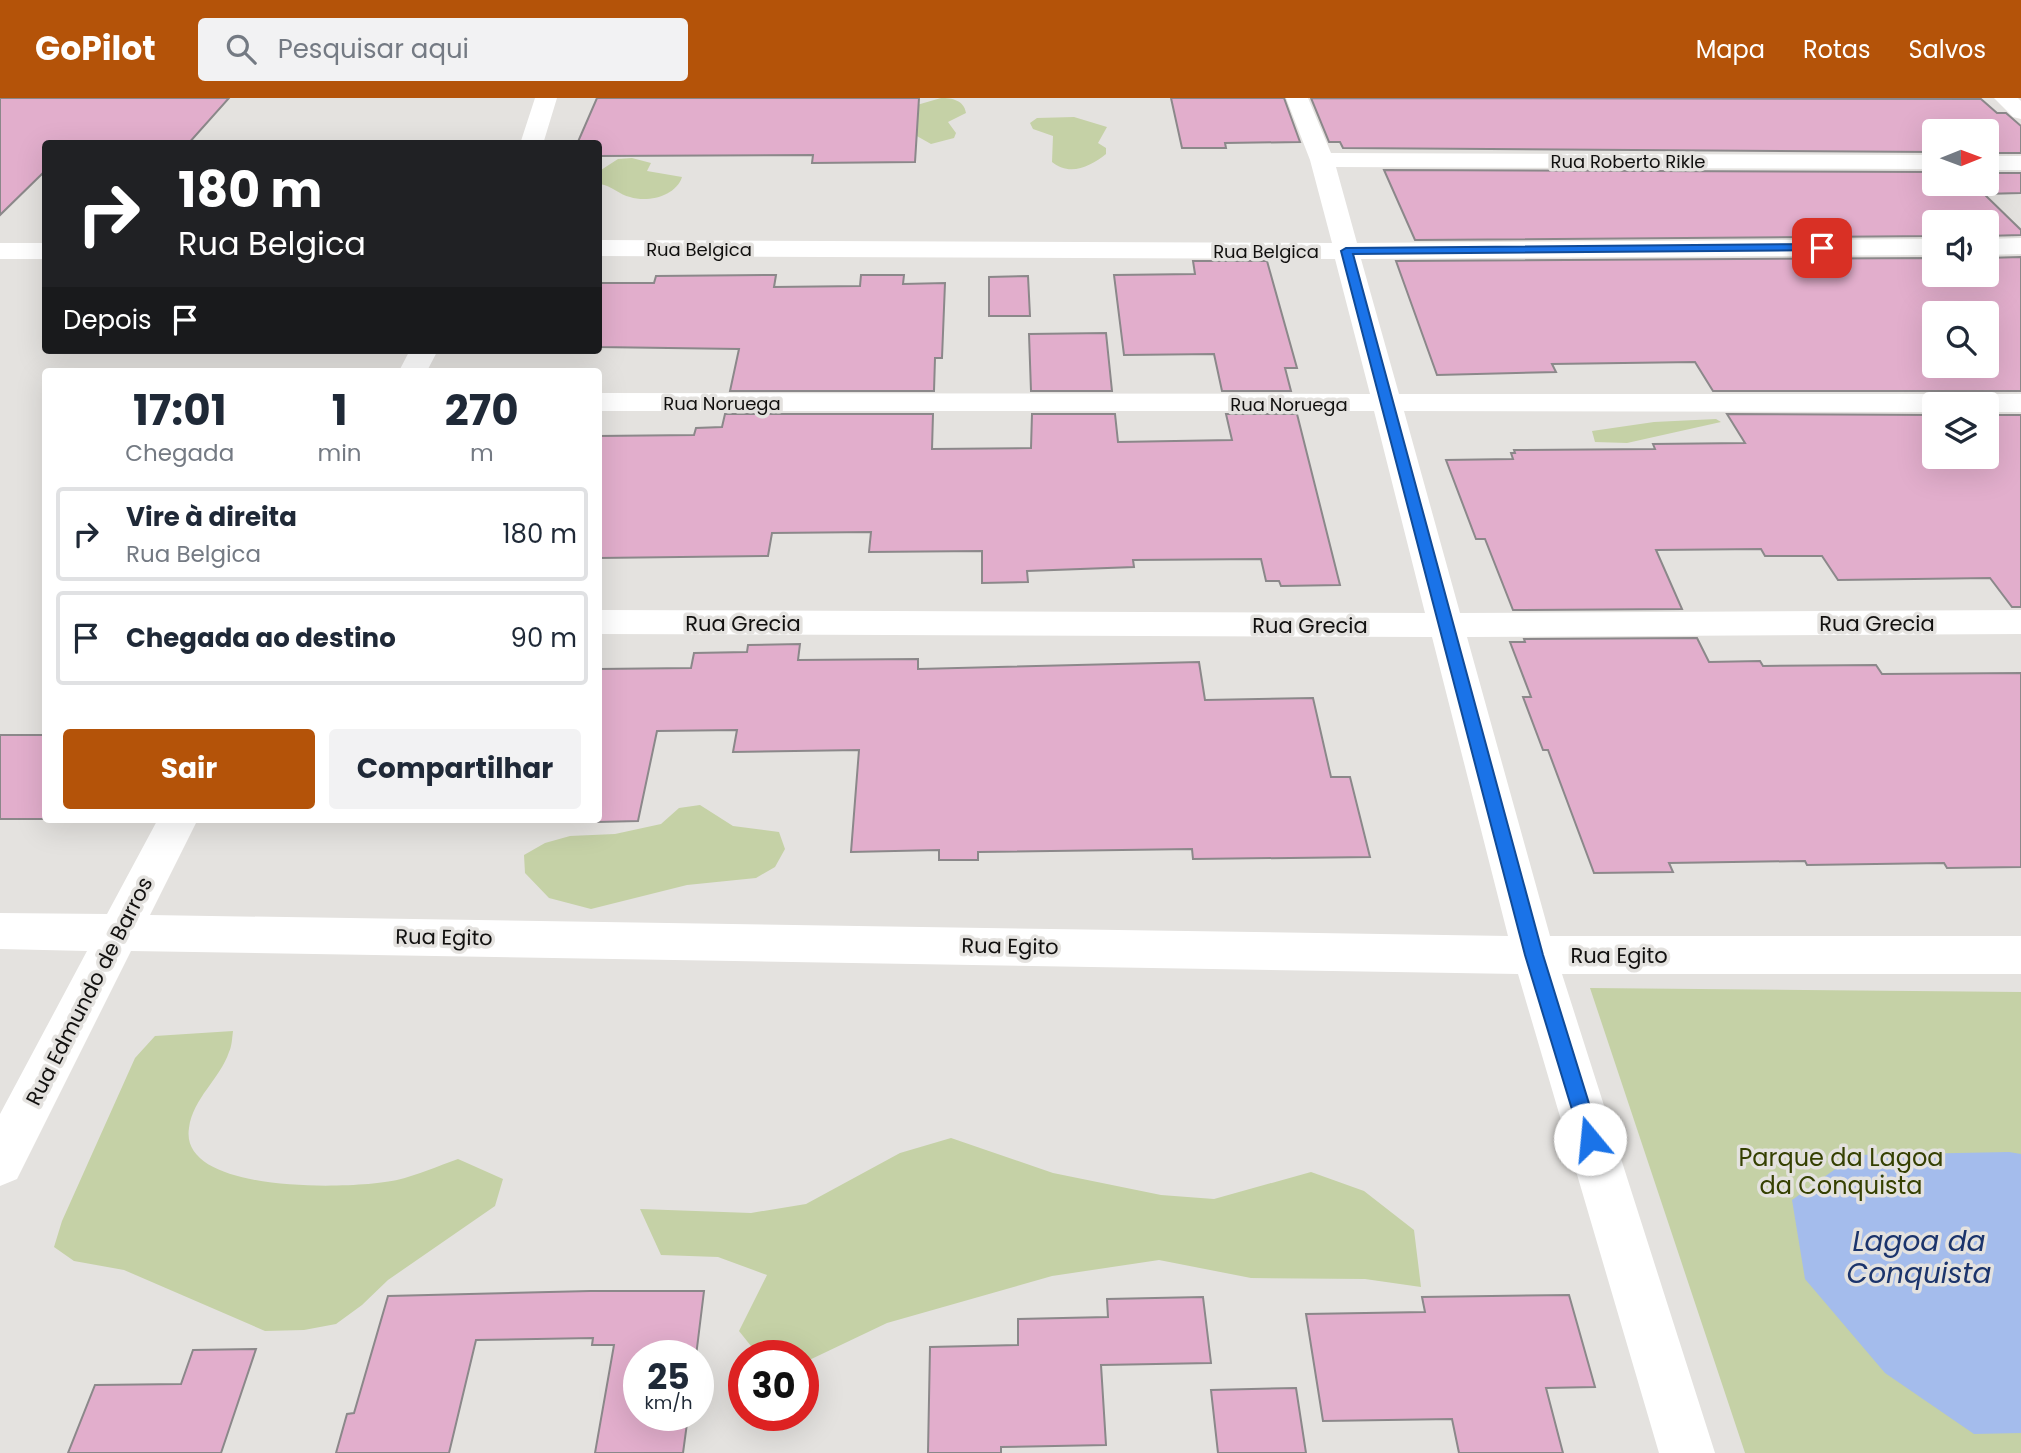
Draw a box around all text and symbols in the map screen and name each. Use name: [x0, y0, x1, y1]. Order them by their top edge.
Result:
search box: [198, 18, 688, 81]
text: GoPilot: [35, 25, 156, 72]
icon: search: [222, 30, 260, 68]
text: Pesquisar aqui: [278, 31, 469, 67]
text: Mapa: [1696, 33, 1765, 66]
text: Rotas: [1803, 33, 1870, 66]
text: Salvos: [1908, 33, 1986, 66]
north arrow: [1922, 119, 1998, 196]
map controls: [1922, 119, 1999, 469]
street label: Rua Roberto Rikle: [1550, 149, 1706, 174]
text: 180 m: [178, 156, 322, 224]
icon: right: [63, 168, 154, 259]
button: sound: [1922, 210, 1999, 287]
pin: [1792, 218, 1852, 278]
text: Rua Belgica: [178, 221, 366, 266]
icon: arrive: [1803, 229, 1841, 267]
street label: Rua Belgica: [646, 237, 752, 262]
street label: Rua Belgica: [1213, 239, 1319, 264]
icon: arrive: [166, 301, 204, 339]
button: search: [1922, 301, 1999, 378]
text: Depois: [63, 302, 152, 338]
text: 17:01: [133, 381, 226, 440]
text: 1: [332, 381, 347, 440]
text: 270: [445, 381, 519, 440]
street label: Rua Noruega: [663, 391, 781, 416]
street label: Rua Noruega: [1230, 392, 1348, 417]
button: layers: [1922, 392, 1999, 469]
text: Chegada: [125, 437, 234, 469]
text: min: [318, 437, 362, 469]
text: m: [470, 437, 494, 469]
text: Vire à direita: [126, 499, 297, 535]
icon: right: [67, 515, 105, 553]
text: 180 m: [502, 516, 577, 552]
text: Rua Belgica: [126, 538, 261, 570]
street label: Rua Grecia: [685, 609, 801, 638]
street label: Rua Grecia: [1819, 609, 1935, 638]
street label: Rua Grecia: [1252, 611, 1368, 640]
icon: arrive: [67, 619, 105, 657]
text: Chegada ao destino: [126, 620, 396, 656]
text: 90 m: [511, 620, 577, 656]
button: Sair: [63, 729, 315, 809]
button: Compartilhar: [329, 729, 581, 809]
street label: Rua Edmundo de Barros: [19, 872, 159, 1110]
street label: Rua Egito: [395, 922, 493, 952]
street label: Rua Egito: [961, 931, 1059, 961]
street label: Rua Egito: [1570, 941, 1668, 970]
position arrow: [1553, 1102, 1627, 1176]
park label: Parque da Lagoa da Conquista: [1738, 1141, 1944, 1202]
water label: Lagoa da Conquista: [1847, 1222, 1992, 1293]
speed limit sign: 30: [728, 1340, 819, 1431]
text: 25: [647, 1352, 690, 1401]
text: km/h: [645, 1390, 692, 1415]

